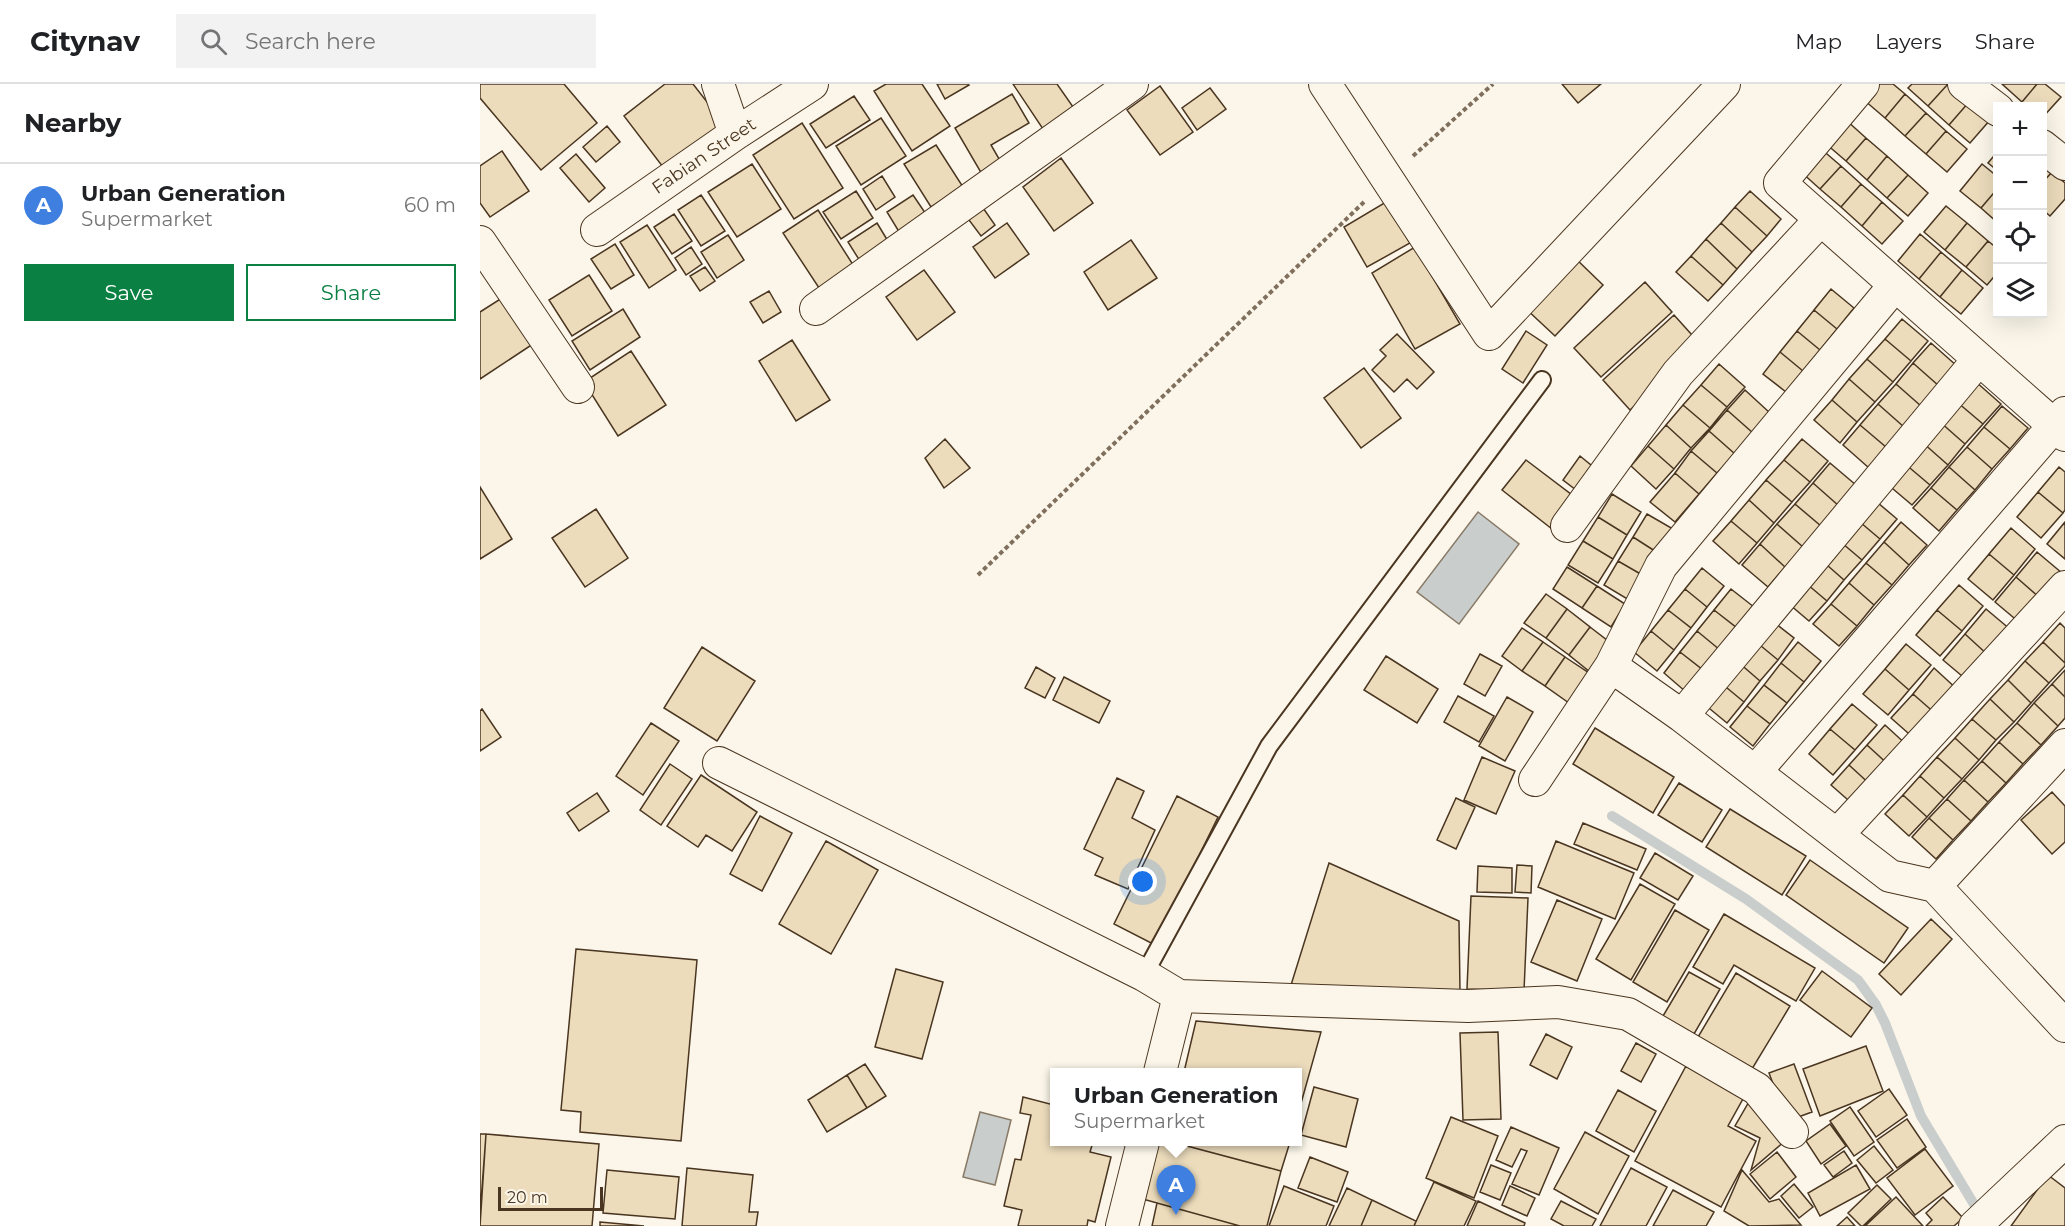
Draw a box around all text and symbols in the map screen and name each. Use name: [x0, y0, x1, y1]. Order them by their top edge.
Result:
search box: [176, 14, 596, 68]
text: Citynav: [30, 24, 140, 58]
icon: search: [197, 25, 230, 58]
text: Search here: [245, 28, 376, 55]
text: Map: [1795, 29, 1842, 54]
text: Layers: [1875, 29, 1942, 54]
text: Share: [1975, 29, 2035, 54]
map controls: [1993, 102, 2047, 318]
button: +: [1993, 102, 2047, 156]
text: Nearby: [24, 107, 121, 139]
street label: Fabian Street: [648, 113, 760, 199]
button: −: [1993, 156, 2047, 210]
text: Urban Generation: [81, 180, 286, 207]
text: A: [36, 193, 51, 217]
text: 60 m: [404, 193, 456, 217]
text: Supermarket: [81, 207, 213, 231]
button: locate: [1993, 210, 2047, 264]
button: Save: [24, 264, 234, 321]
button: Share: [246, 264, 456, 321]
button: layers: [1993, 264, 2047, 318]
your location: [1128, 867, 1157, 896]
popup: [1050, 1068, 1302, 1146]
text: Urban Generation: [1074, 1082, 1278, 1109]
text: Supermarket: [1074, 1109, 1206, 1133]
pin: A: [1156, 1166, 1196, 1215]
scale bar: [498, 1184, 603, 1212]
text: 20 m: [507, 1188, 548, 1207]

